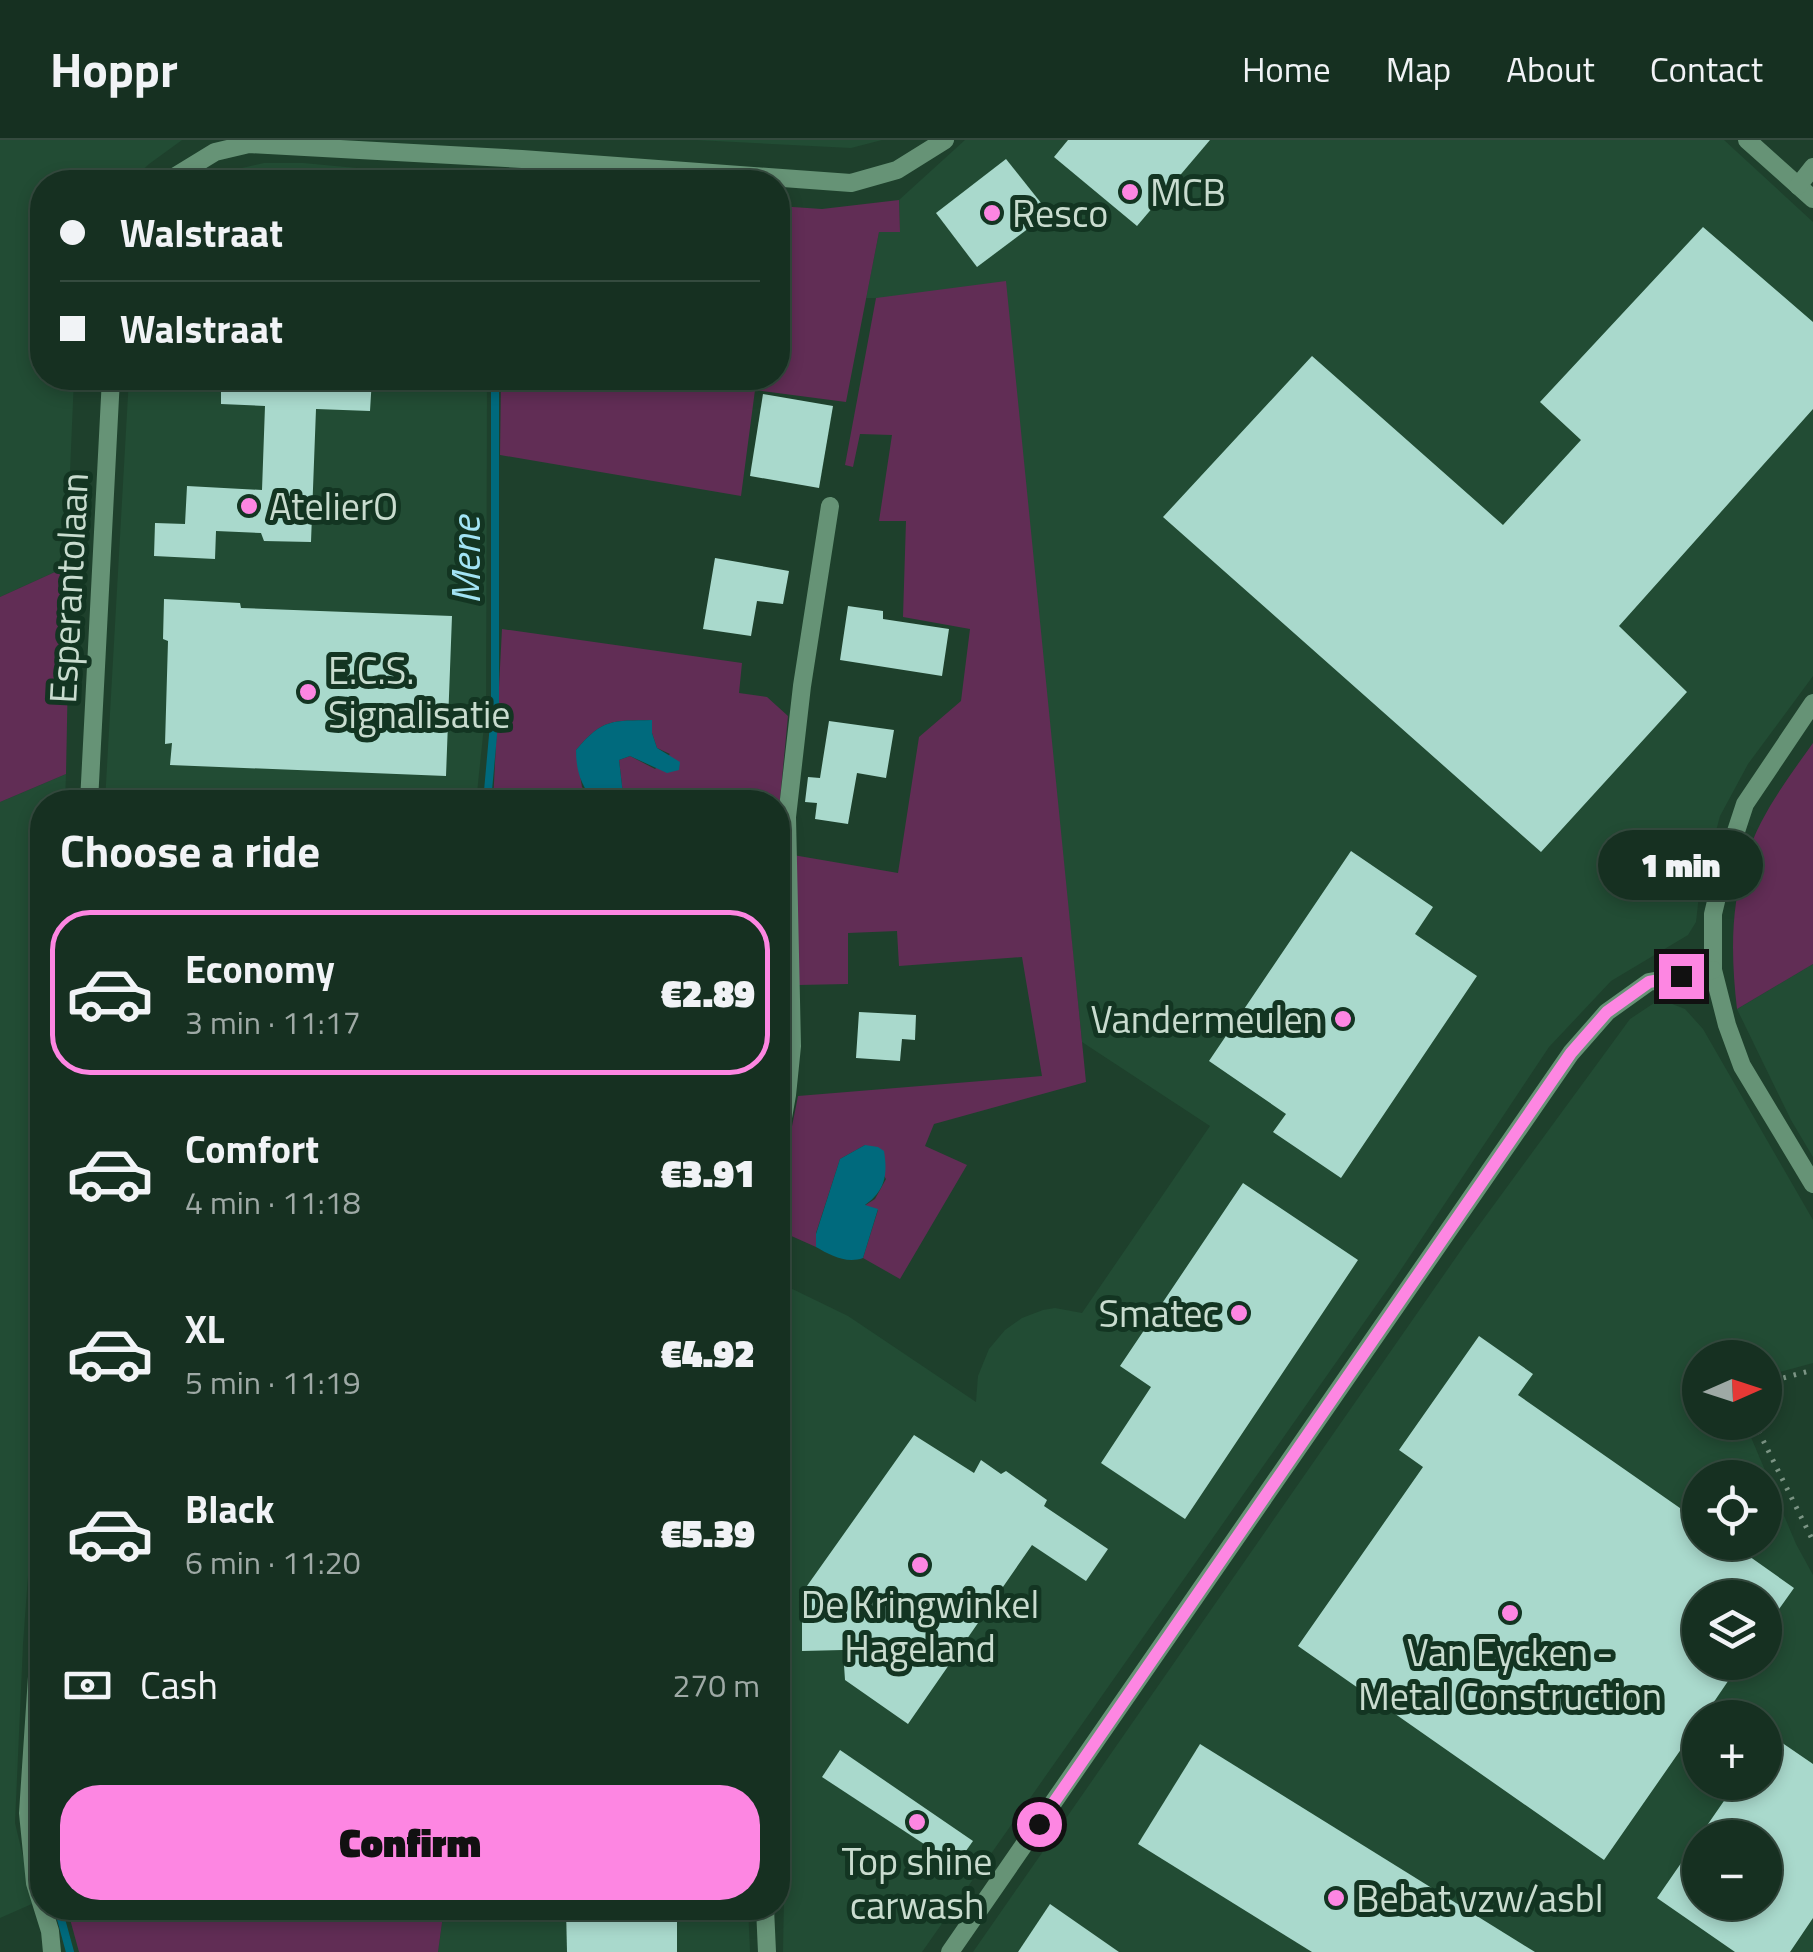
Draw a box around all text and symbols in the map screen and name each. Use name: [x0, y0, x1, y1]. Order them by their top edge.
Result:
text: Hoppr: [50, 33, 178, 106]
text: Home: [1242, 42, 1331, 96]
text: Map: [1386, 42, 1451, 96]
text: About: [1506, 42, 1595, 96]
text: Contact: [1650, 42, 1763, 96]
place label: MCB: [1150, 163, 1226, 221]
marker: MCB: [1119, 181, 1141, 203]
place label: Resco: [1012, 184, 1108, 242]
marker: Resco: [981, 202, 1003, 224]
text: Walstraat: [120, 204, 283, 262]
text: Walstraat: [120, 300, 283, 358]
street label: Esperantolaan: [33, 471, 103, 705]
place label: AtelierO: [269, 477, 398, 535]
marker: AtelierO: [238, 495, 260, 517]
water label: Mene: [435, 514, 496, 604]
place label: E.C.S. Signalisatie: [328, 641, 511, 743]
marker: E.C.S. Signalisatie: [297, 681, 319, 703]
text: Choose a ride: [60, 816, 320, 884]
callout: 1 min: [1598, 831, 1764, 901]
text: 1 min: [1641, 841, 1720, 889]
text: Economy: [185, 940, 335, 998]
icon: car: [65, 948, 155, 1038]
route end: [1659, 954, 1704, 999]
text: €2.89: [661, 964, 755, 1022]
place label: Vandermeulen: [1091, 990, 1323, 1048]
text: 3 min · 11:17: [185, 998, 361, 1046]
marker: Vandermeulen: [1332, 1008, 1354, 1030]
text: Comfort: [185, 1120, 319, 1178]
icon: car: [65, 1128, 155, 1218]
text: €3.91: [661, 1144, 755, 1202]
text: 4 min · 11:18: [185, 1178, 361, 1226]
place label: Smatec: [1099, 1284, 1219, 1342]
text: XL: [185, 1300, 225, 1358]
marker: Smatec: [1228, 1302, 1250, 1324]
icon: car: [65, 1308, 155, 1398]
text: €4.92: [661, 1324, 755, 1382]
north arrow: [1682, 1340, 1782, 1440]
map controls: [1682, 1340, 1782, 1920]
text: 5 min · 11:19: [185, 1358, 361, 1406]
button: locate: [1682, 1460, 1782, 1560]
text: Black: [185, 1480, 274, 1538]
icon: car: [65, 1488, 155, 1578]
text: €5.39: [661, 1504, 755, 1562]
text: 6 min · 11:20: [185, 1538, 361, 1586]
marker: De Kringwinkel Hageland: [909, 1554, 931, 1576]
place label: De Kringwinkel Hageland: [801, 1575, 1039, 1677]
button: layers: [1682, 1580, 1782, 1680]
marker: Van Eycken - Metal Construction: [1499, 1602, 1521, 1624]
place label: Van Eycken - Metal Construction: [1358, 1623, 1662, 1725]
text: Cash: [140, 1656, 218, 1714]
icon: cash: [60, 1658, 115, 1713]
text: 270 m: [672, 1661, 760, 1709]
button: +: [1682, 1700, 1782, 1800]
button: Confirm: [60, 1785, 760, 1900]
route start: [1017, 1802, 1062, 1847]
marker: Top shine carwash: [906, 1811, 928, 1833]
button: −: [1682, 1820, 1782, 1920]
place label: Top shine carwash: [842, 1832, 992, 1934]
place label: Bebat vzw/asbl: [1356, 1869, 1604, 1927]
marker: Bebat vzw/asbl: [1325, 1887, 1347, 1909]

